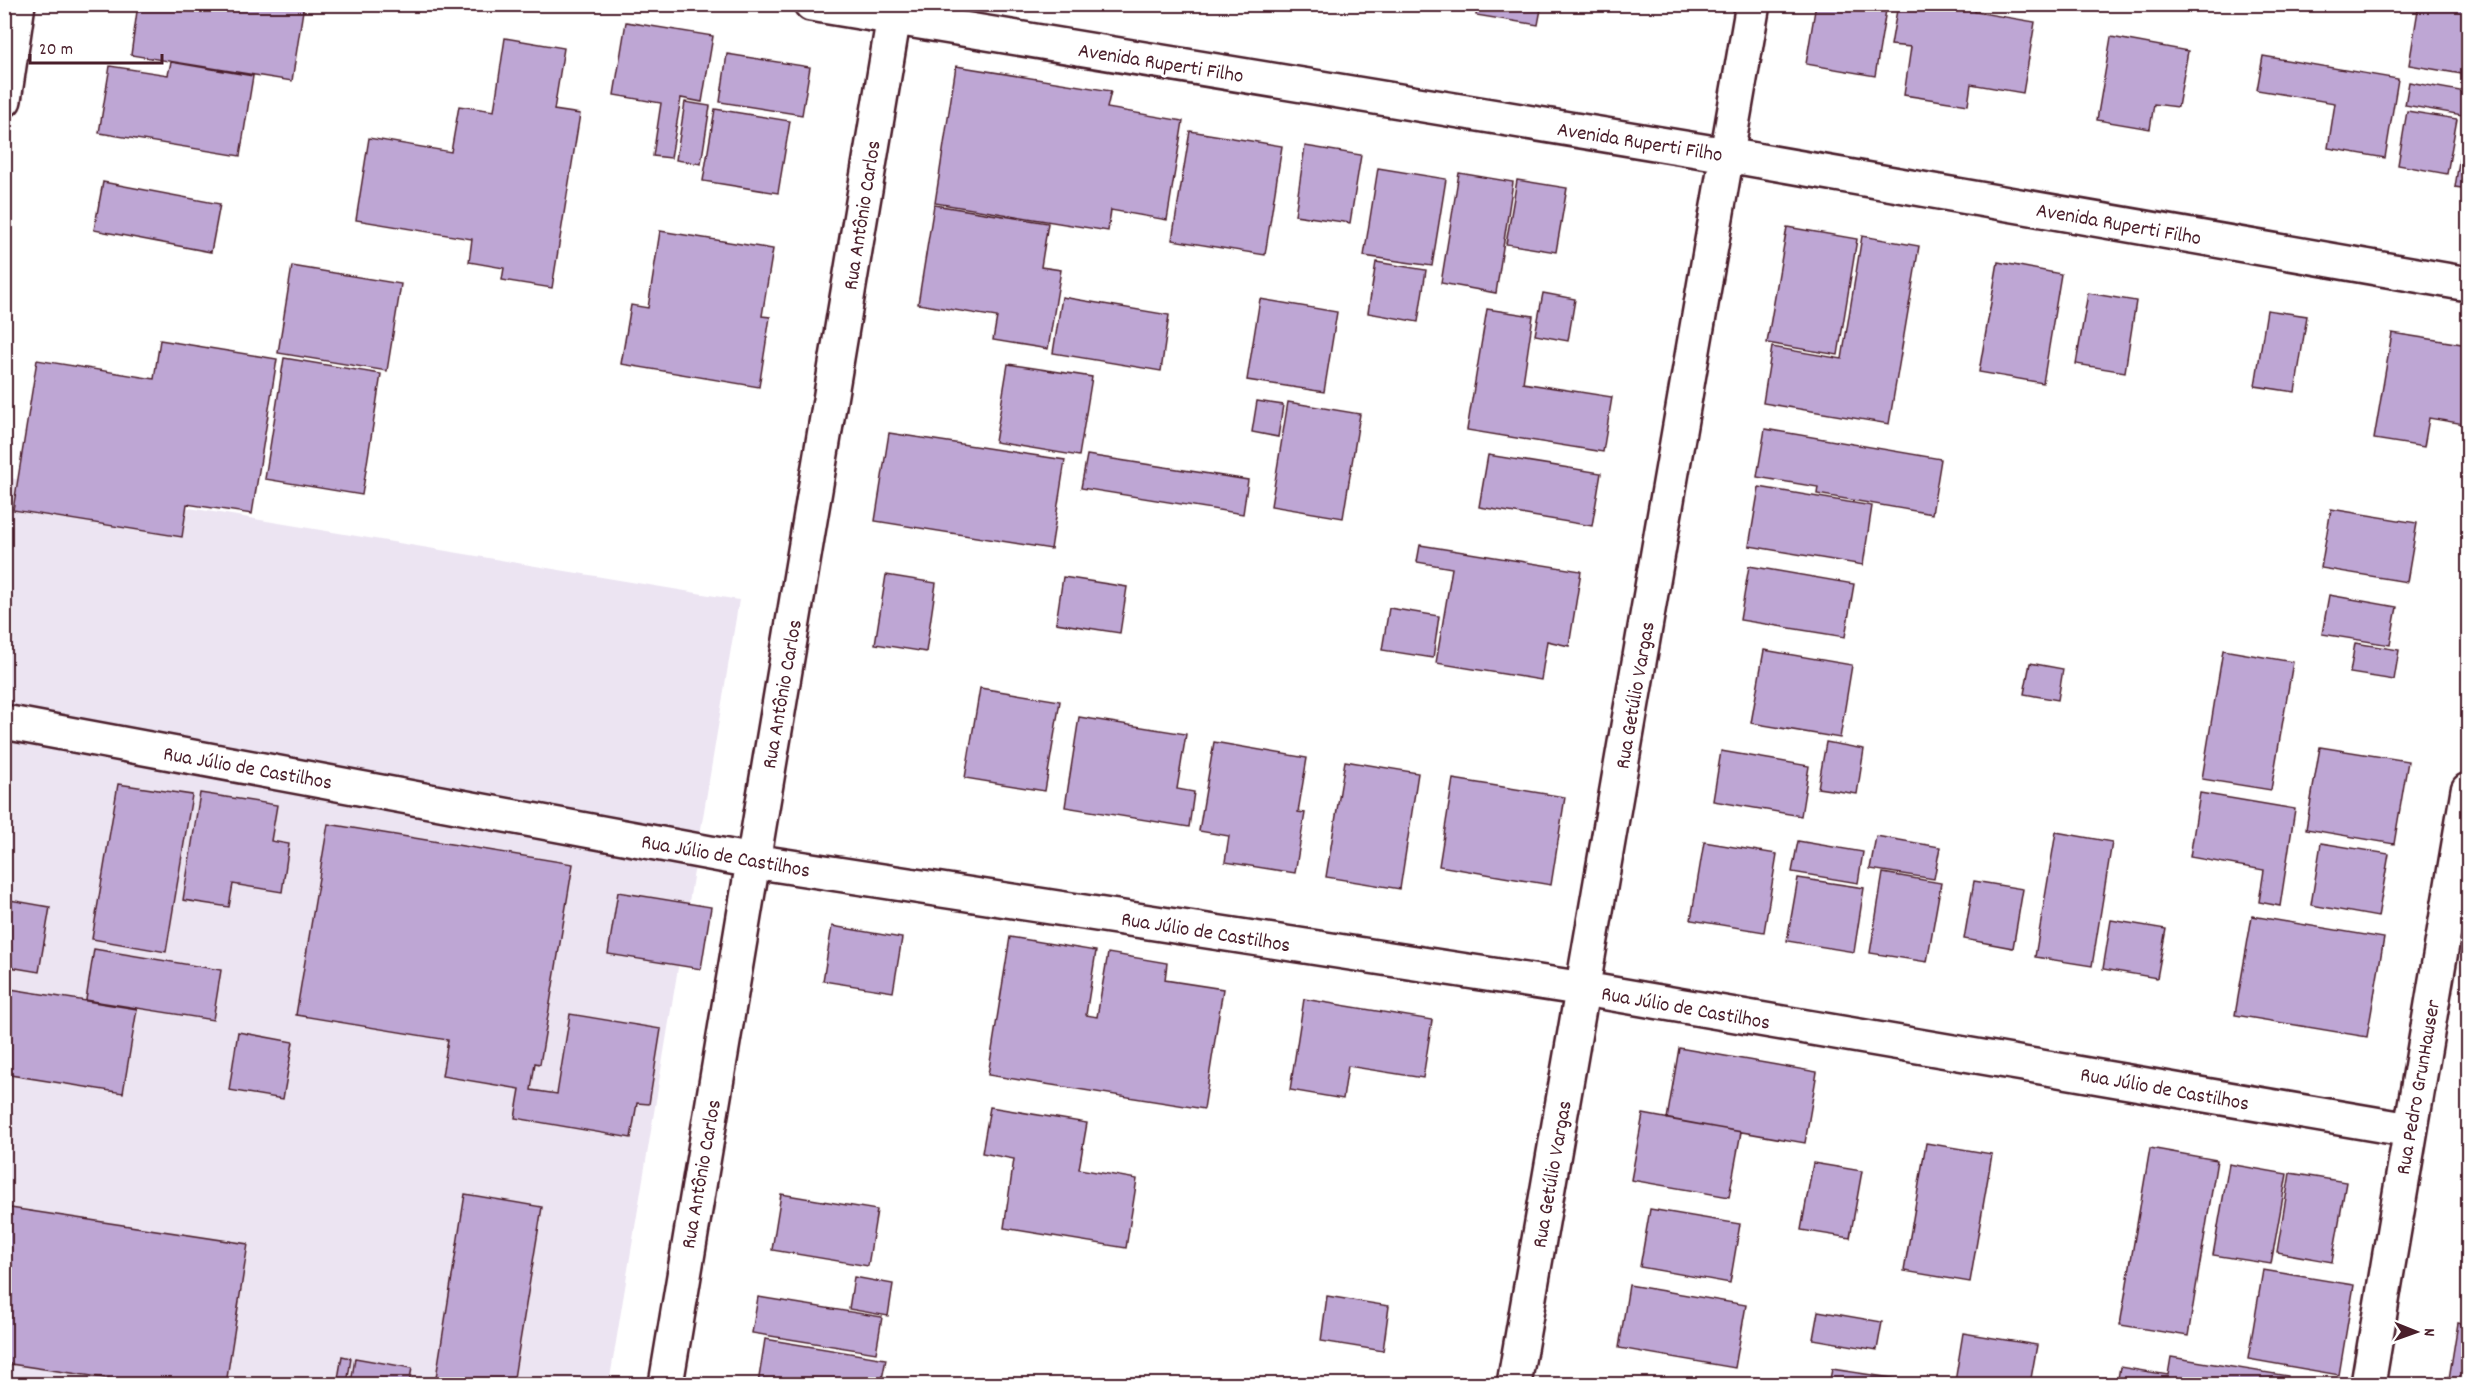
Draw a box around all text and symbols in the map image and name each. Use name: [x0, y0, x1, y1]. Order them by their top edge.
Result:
scale bar: [30, 27, 162, 65]
street label: Avenida Ruperti Filho: [1076, 37, 1245, 93]
text: 20 m: [39, 38, 73, 63]
street label: Avenida Ruperti Filho: [1555, 116, 1724, 172]
street label: Rua Antônio Carlos: [837, 138, 891, 292]
street label: Avenida Ruperti Filho: [2034, 197, 2203, 255]
street label: Rua Antônio Carlos: [756, 618, 812, 772]
street label: Rua Getúlio Vargas: [1609, 619, 1665, 772]
street label: Rua Júlio de Castilhos: [161, 740, 334, 800]
street label: Rua Júlio de Castilhos: [639, 828, 812, 888]
street label: Rua Júlio de Castilhos: [1119, 906, 1292, 962]
street label: Rua Júlio de Castilhos: [1599, 980, 1772, 1040]
street label: Rua Pedro GrunHauser: [2390, 997, 2450, 1177]
street label: Rua Júlio de Castilhos: [2078, 1061, 2251, 1121]
street label: Rua Antônio Carlos: [675, 1098, 731, 1252]
street label: Rua Getúlio Vargas: [1526, 1098, 1582, 1251]
north arrow: [2386, 1302, 2446, 1362]
text: N: [2417, 1328, 2440, 1336]

